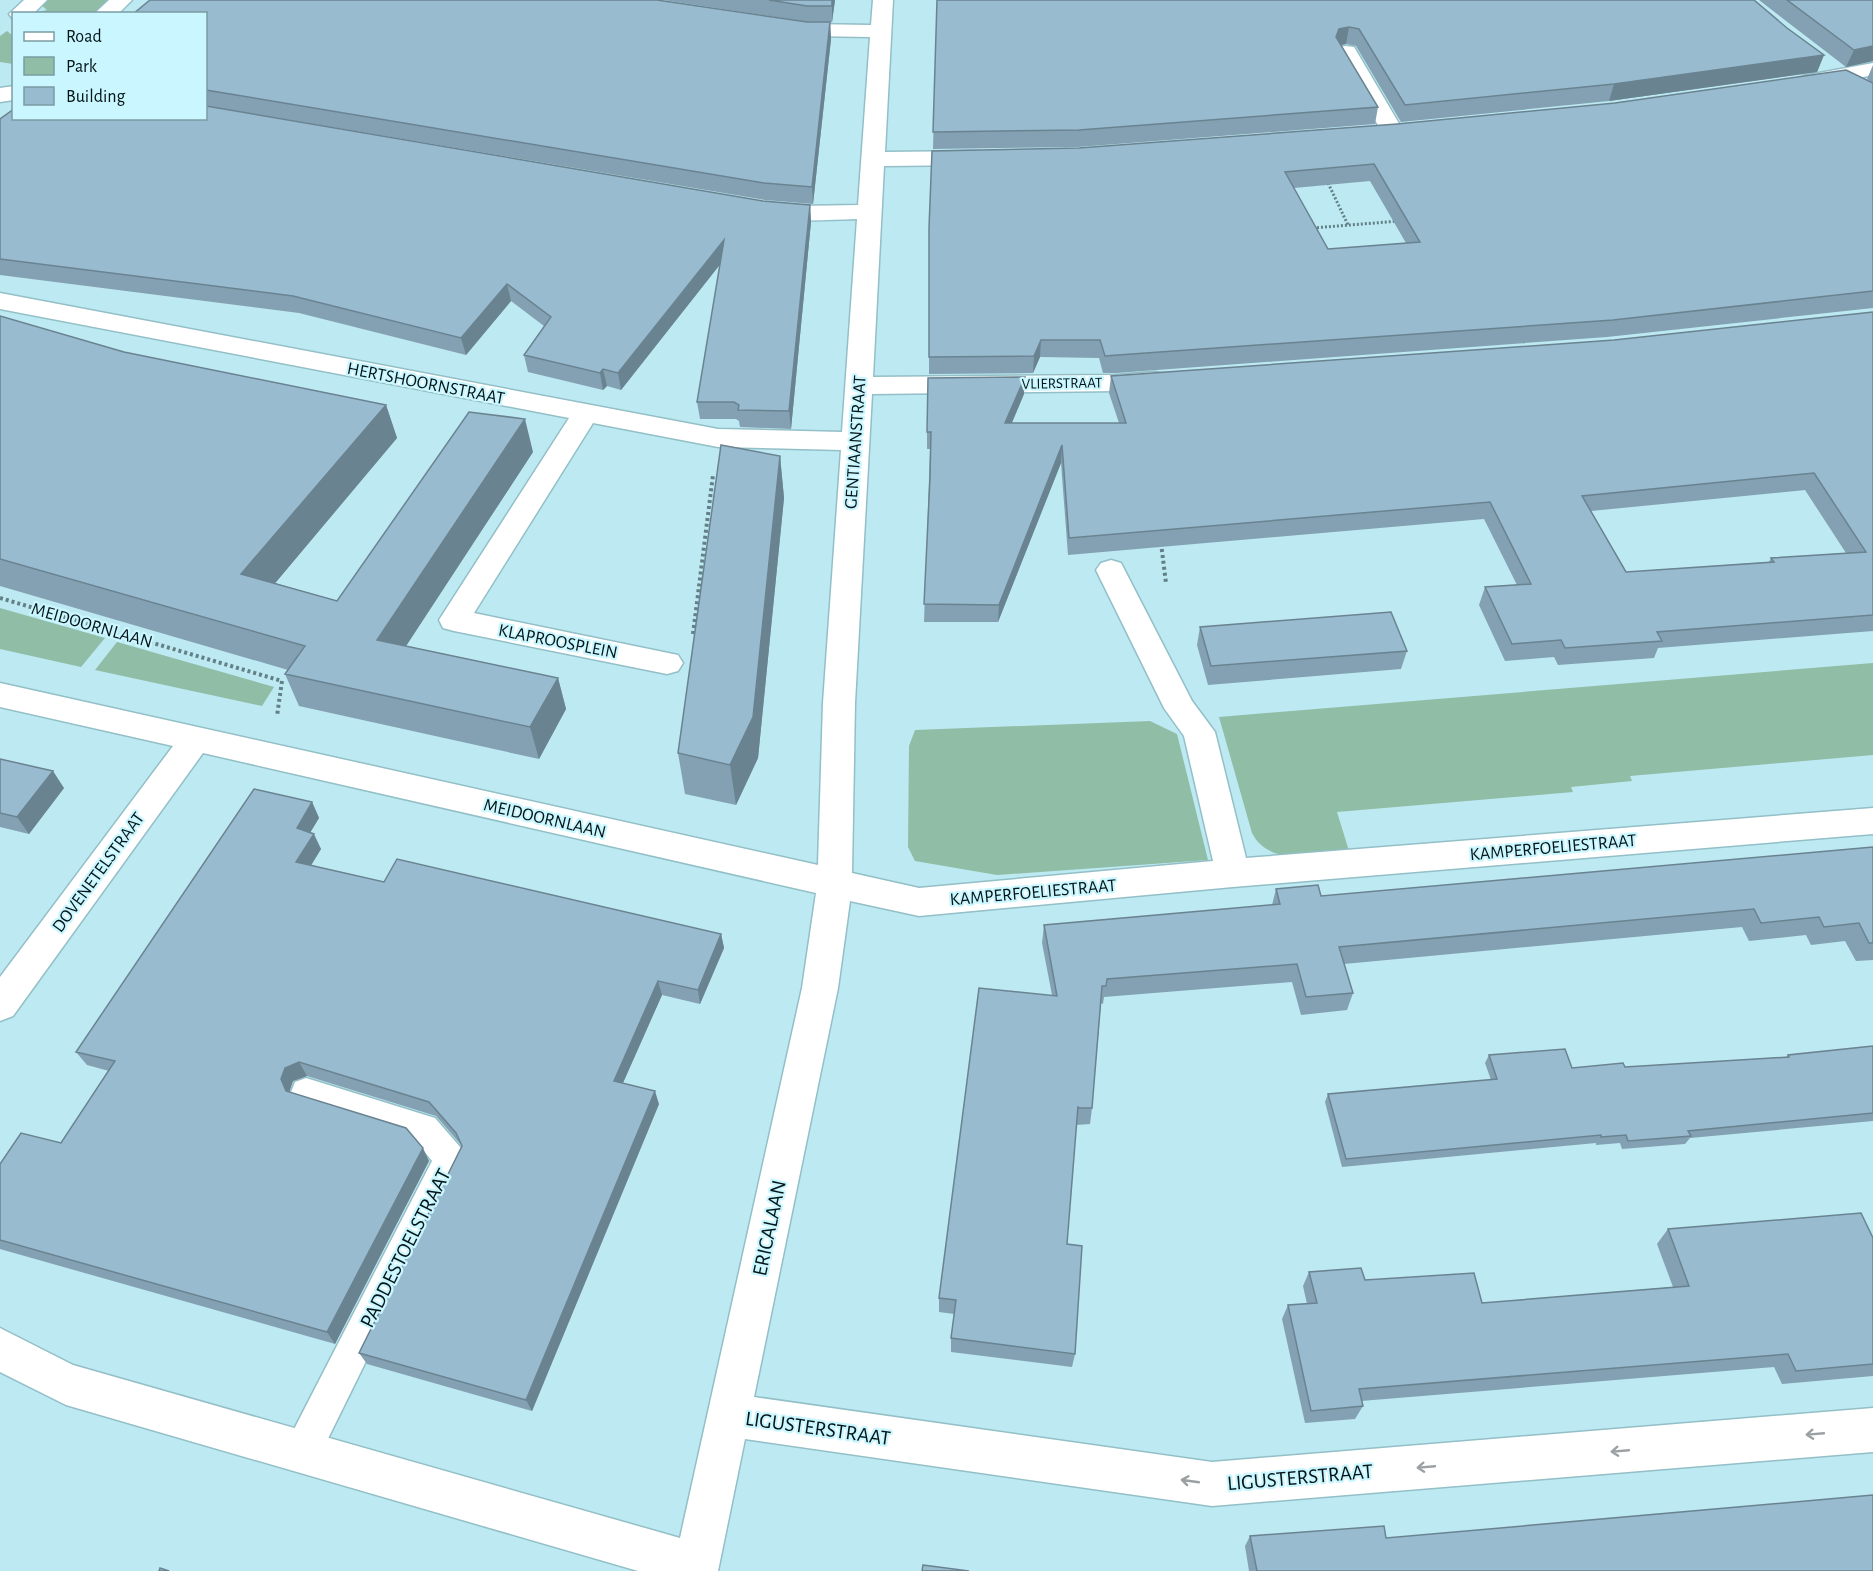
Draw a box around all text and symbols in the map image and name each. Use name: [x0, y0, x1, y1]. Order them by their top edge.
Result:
legend: [12, 12, 207, 120]
text: Road: [66, 28, 102, 46]
text: Park: [66, 58, 98, 76]
text: Building: [66, 88, 126, 106]
street label: HERTSHOORNSTRAAT: [345, 360, 506, 408]
street label: GENTIAANSTRAAT: [842, 374, 870, 509]
street label: VLIERSTRAAT: [1022, 375, 1103, 392]
street label: MEIDOORNLAAN: [29, 600, 154, 652]
street label: KLAPROOSPLEIN: [497, 622, 619, 662]
street label: MEIDOORNLAAN: [482, 796, 608, 842]
street label: DOVENETELSTRAAT: [49, 809, 148, 936]
street label: KAMPERFOELIESTRAAT: [1469, 832, 1637, 864]
street label: KAMPERFOELIESTRAAT: [949, 877, 1117, 909]
street label: PADDESTOELSTRAAT: [356, 1165, 455, 1331]
street label: ERICALAAN: [749, 1178, 790, 1278]
street label: LIGUSTERSTRAAT: [744, 1408, 892, 1449]
one-way arrow: [1805, 1429, 1825, 1440]
one-way arrow: [1611, 1445, 1631, 1456]
street label: LIGUSTERSTRAAT: [1226, 1461, 1374, 1494]
one-way arrow: [1417, 1461, 1436, 1472]
one-way arrow: [1181, 1475, 1200, 1486]

